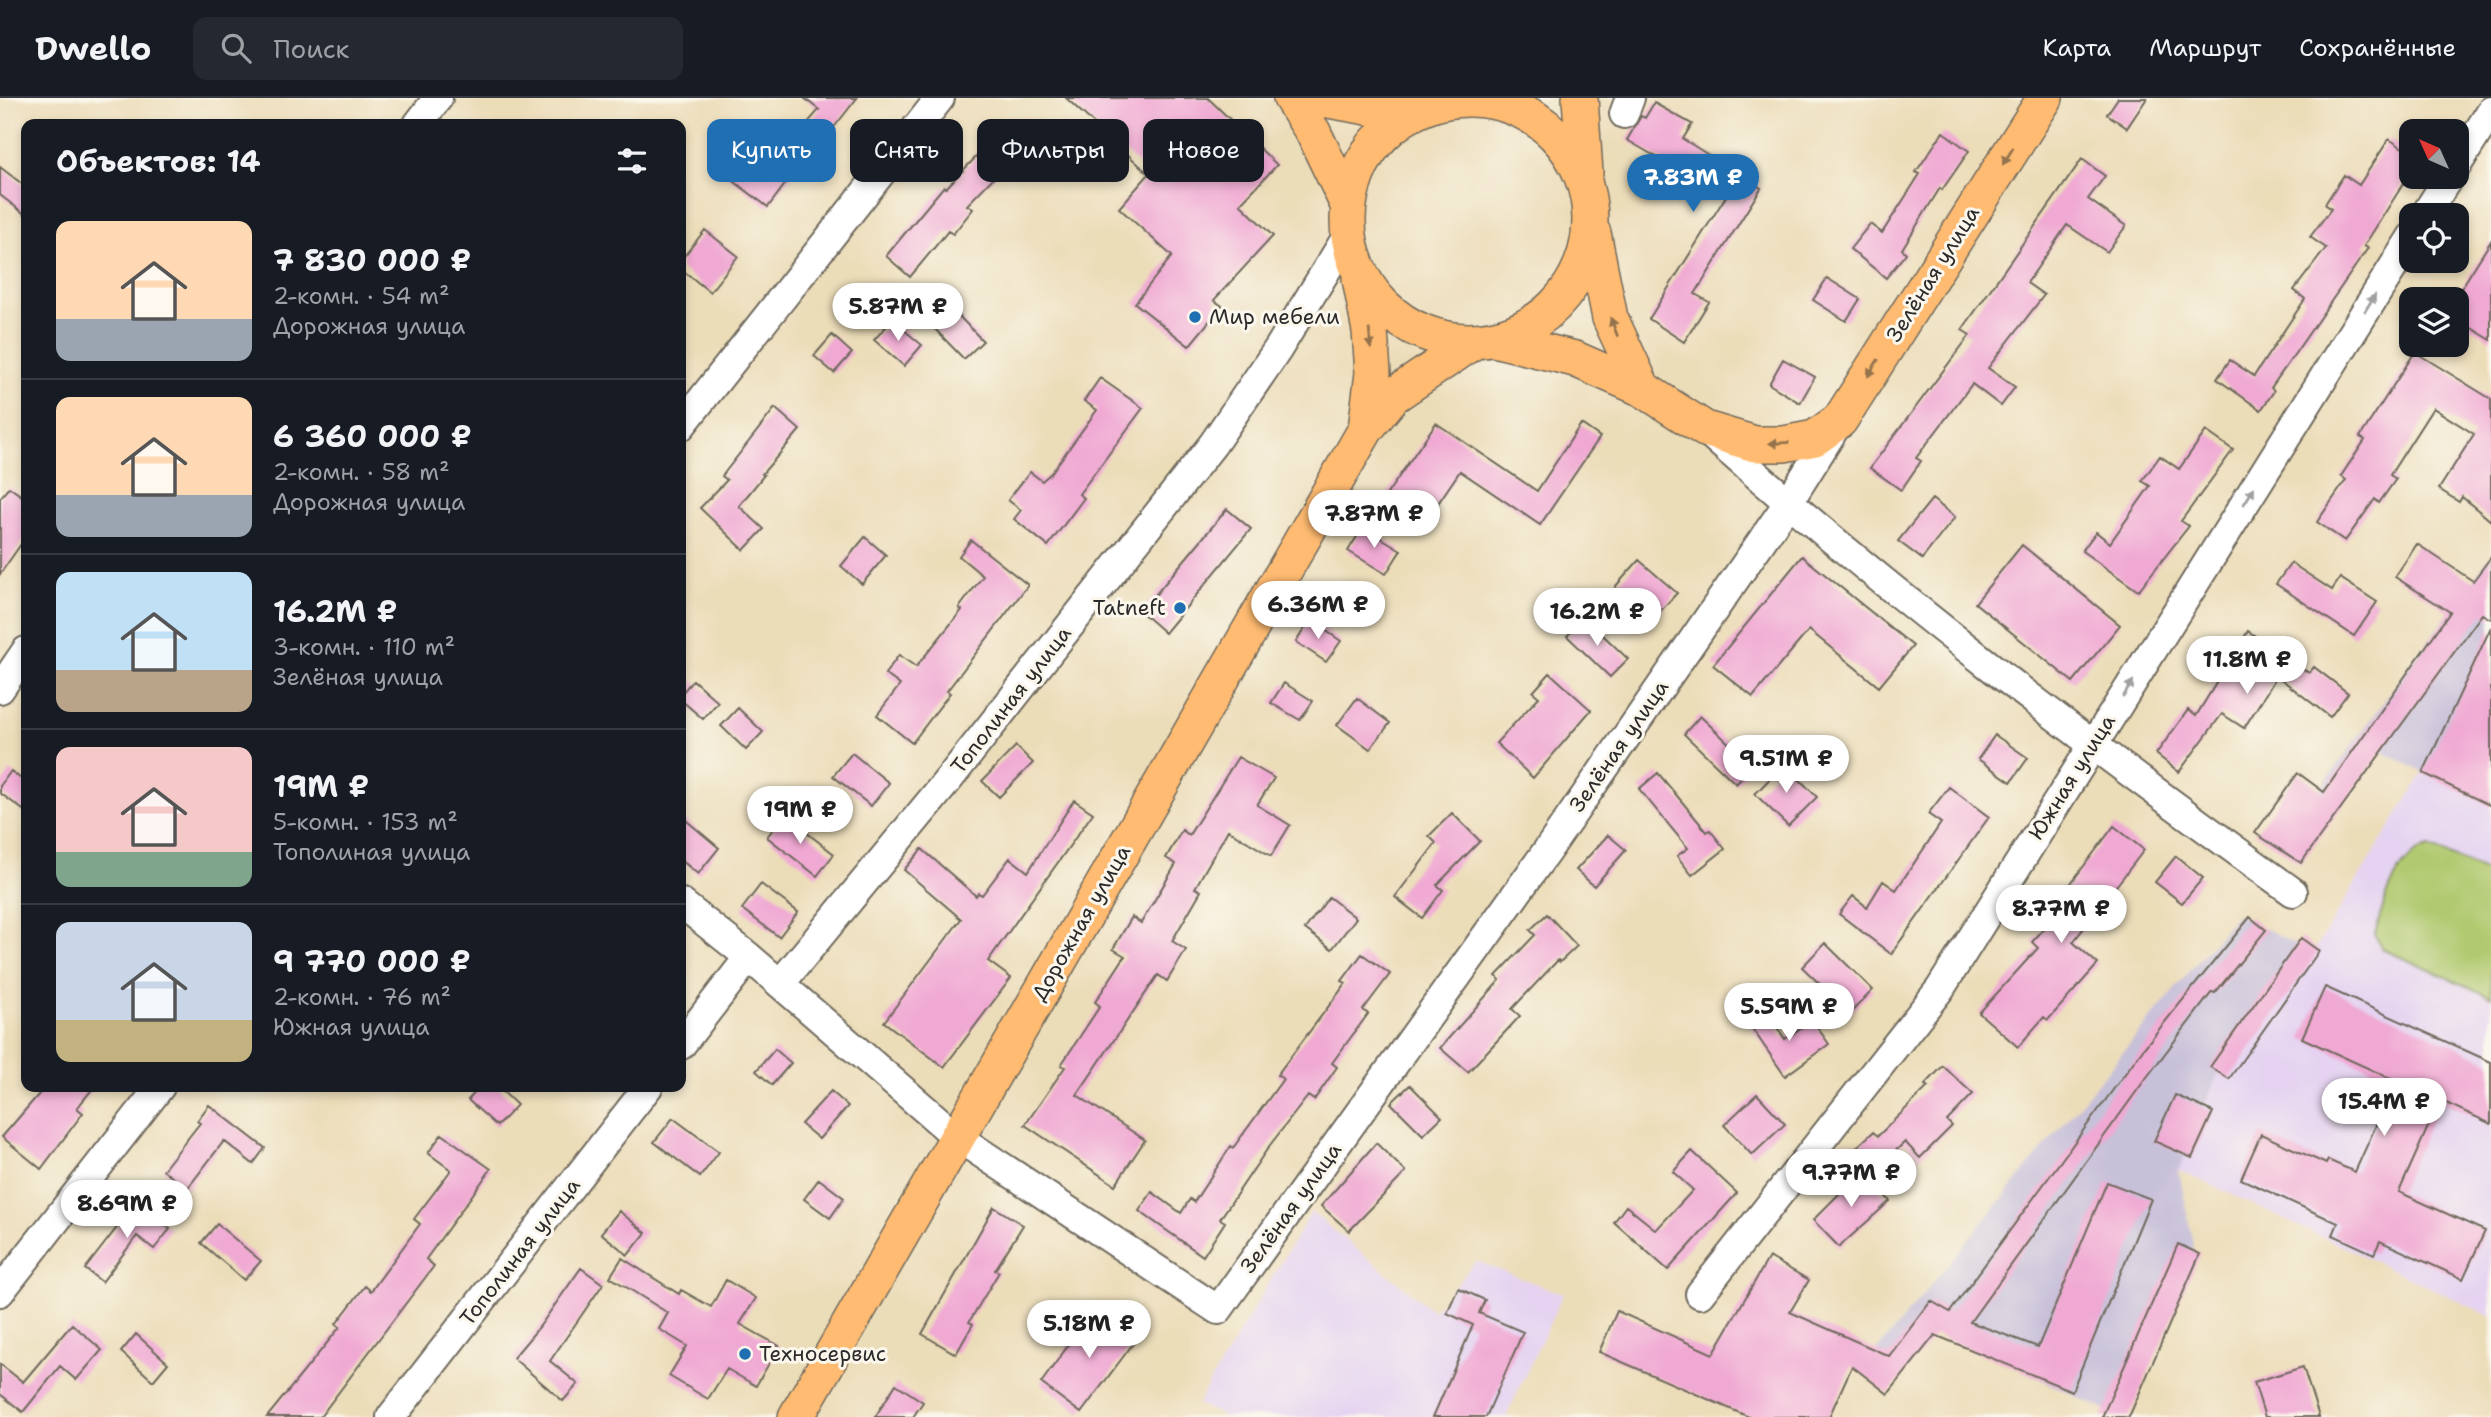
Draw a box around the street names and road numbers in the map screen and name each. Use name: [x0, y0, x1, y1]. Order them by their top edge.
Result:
street label: Зелёная улица: [1880, 201, 1986, 347]
street label: Тополиная улица: [944, 620, 1078, 780]
street label: Зелёная улица: [1563, 674, 1675, 818]
street label: Южная улица: [2022, 709, 2122, 845]
street label: Дорожная улица: [1025, 840, 1137, 1006]
street label: Зелёная улица: [1234, 1137, 1348, 1279]
street label: Тополиная улица: [453, 1172, 587, 1332]

